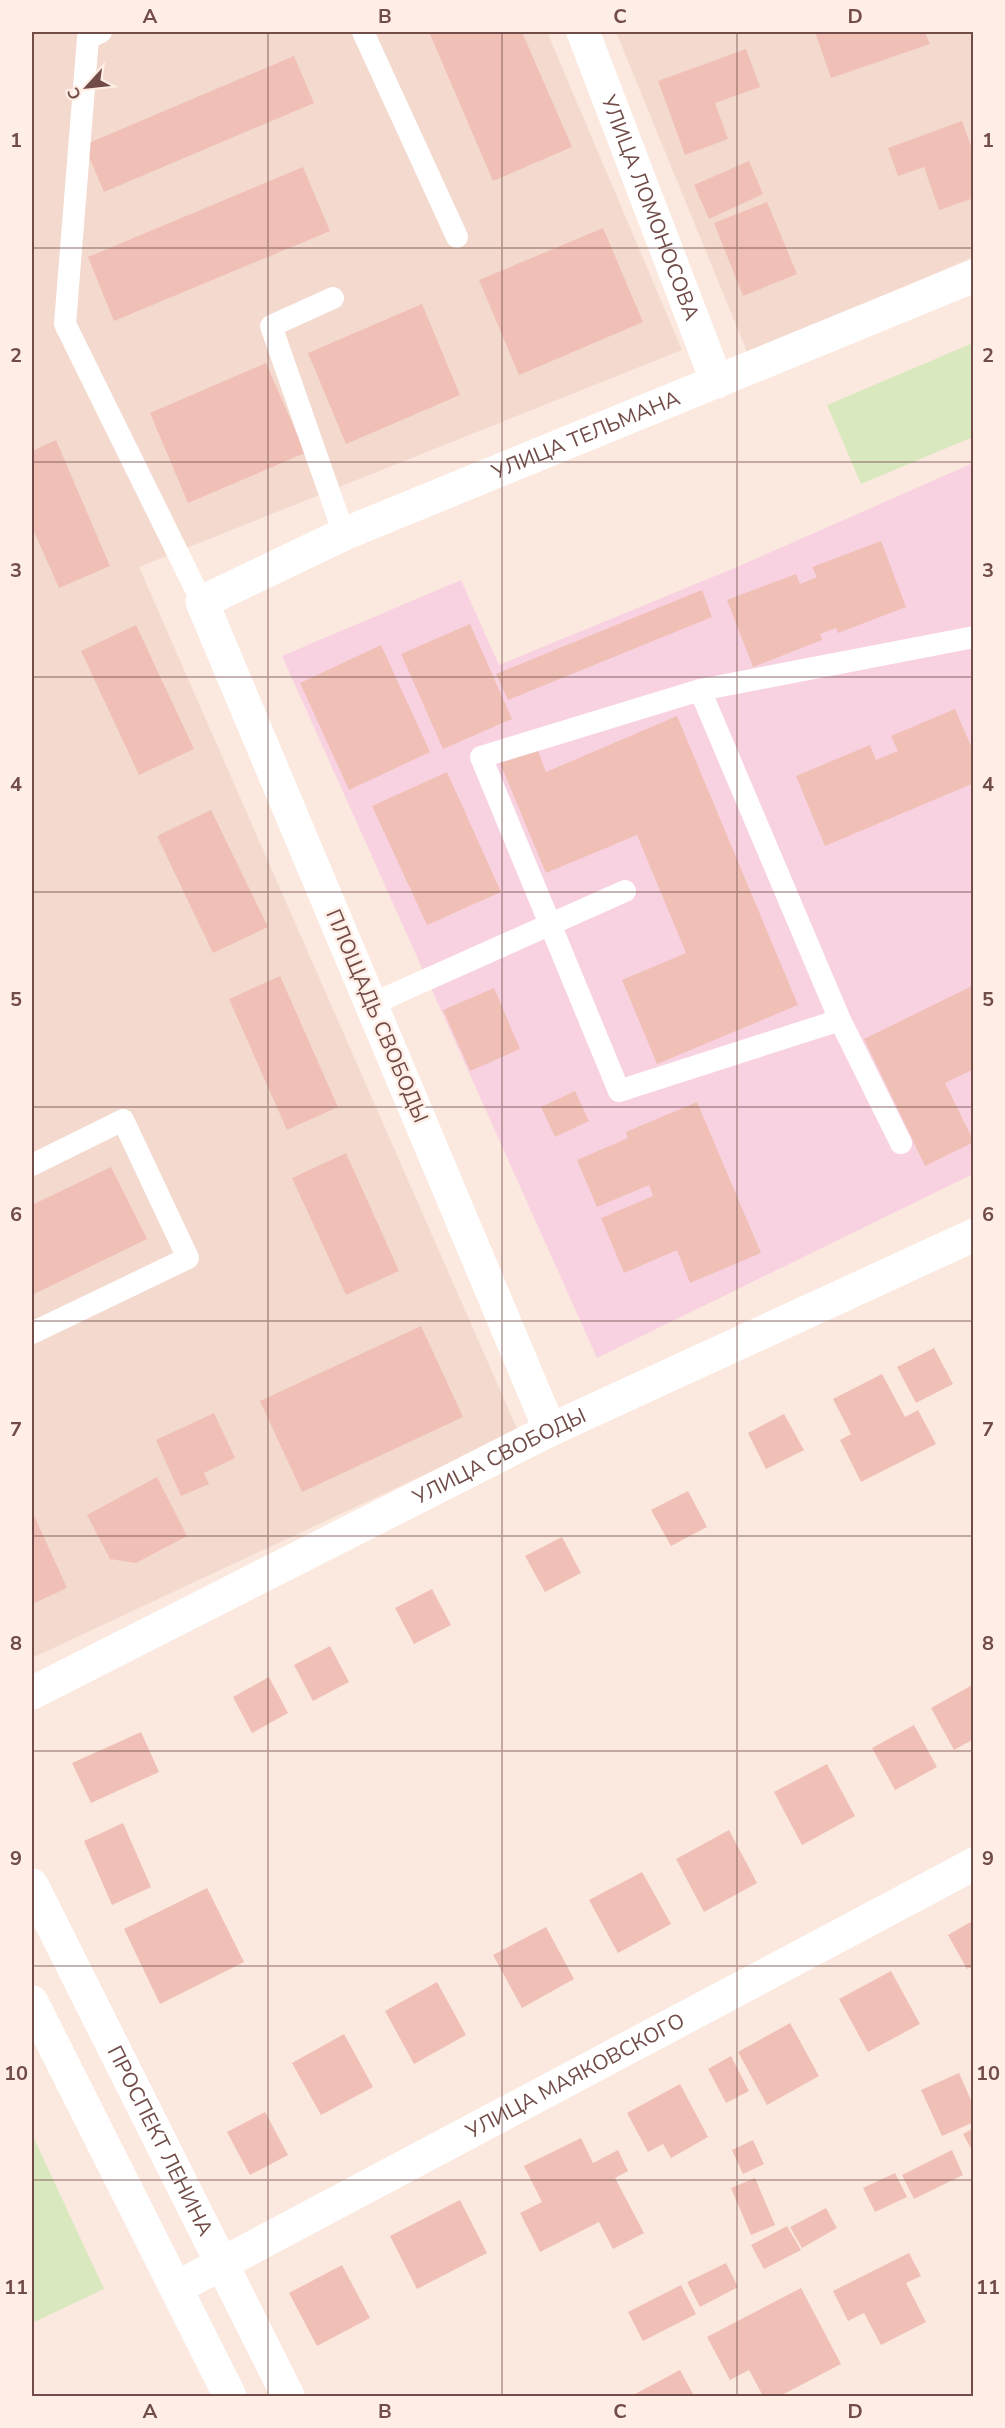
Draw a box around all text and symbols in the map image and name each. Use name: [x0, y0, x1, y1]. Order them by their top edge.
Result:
text: A: [143, 3, 158, 30]
text: B: [378, 3, 392, 30]
text: C: [613, 3, 627, 30]
text: D: [847, 3, 863, 30]
north arrow: [57, 57, 117, 117]
text: С: [62, 83, 87, 103]
street label: УЛИЦА ЛОМОНОСОВА: [594, 90, 706, 324]
text: 1: [10, 127, 22, 154]
text: 1: [982, 127, 994, 154]
text: 2: [10, 342, 22, 369]
text: 2: [982, 342, 994, 369]
street label: УЛИЦА ТЕЛЬМАНА: [487, 384, 684, 486]
text: 3: [10, 557, 22, 584]
text: 3: [982, 557, 994, 584]
text: 4: [10, 771, 22, 798]
text: 4: [982, 771, 994, 798]
street label: ПЛОЩАДЬ СВОБОДЫ: [319, 905, 435, 1127]
text: 5: [10, 986, 22, 1013]
text: 5: [982, 986, 994, 1013]
text: 6: [10, 1201, 22, 1228]
text: 6: [982, 1201, 994, 1228]
street label: УЛИЦА СВОБОДЫ: [407, 1401, 591, 1512]
text: 7: [10, 1416, 22, 1443]
text: 7: [982, 1416, 994, 1443]
text: 8: [10, 1630, 22, 1657]
text: 8: [982, 1630, 994, 1657]
text: 9: [10, 1845, 22, 1872]
text: 9: [982, 1845, 994, 1872]
street label: УЛИЦА МАЯКОВСКОГО: [460, 2006, 689, 2146]
street label: ПРОСПЕКТ ЛЕНИНА: [101, 2041, 220, 2241]
text: 10: [4, 2060, 28, 2087]
text: 10: [976, 2060, 1000, 2087]
text: 11: [4, 2274, 28, 2301]
text: 11: [976, 2274, 1000, 2301]
text: A: [143, 2398, 158, 2425]
text: B: [378, 2398, 392, 2425]
text: C: [613, 2398, 627, 2425]
text: D: [847, 2398, 863, 2425]

